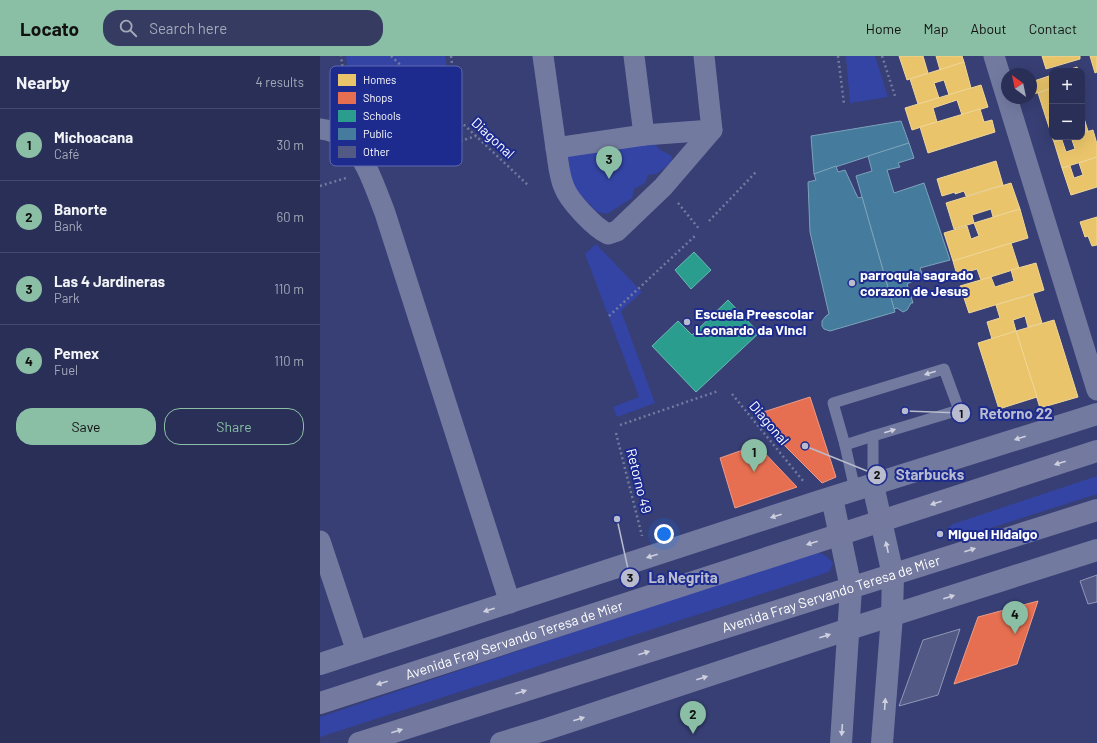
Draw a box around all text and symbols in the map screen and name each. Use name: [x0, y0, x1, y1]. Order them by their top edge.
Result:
search box: [103, 10, 383, 46]
text: Locato: [20, 17, 79, 40]
icon: search: [117, 17, 139, 39]
text: Search here: [149, 19, 227, 37]
text: Home: [866, 20, 902, 37]
text: Map: [924, 20, 948, 37]
text: About: [970, 20, 1007, 37]
text: Contact: [1029, 20, 1077, 37]
legend: [330, 66, 462, 166]
north arrow: [1001, 68, 1037, 104]
map controls: [1049, 68, 1085, 140]
button: +: [1049, 68, 1085, 104]
text: Nearby: [16, 72, 70, 92]
text: Homes: [363, 73, 396, 86]
text: 4 results: [256, 74, 304, 90]
text: Shops: [363, 91, 393, 104]
button: −: [1049, 104, 1085, 140]
text: Schools: [363, 109, 401, 122]
street label: Diagonal: [468, 114, 518, 162]
text: Public: [363, 127, 393, 140]
text: Michoacana: [54, 128, 133, 146]
text: 1: [27, 137, 31, 153]
text: 30 m: [277, 137, 304, 153]
text: Other: [363, 145, 390, 158]
text: Café: [54, 146, 79, 162]
pin: 3: [596, 146, 622, 179]
text: Banorte: [54, 200, 107, 218]
text: 2: [25, 209, 33, 225]
text: 60 m: [277, 209, 304, 225]
text: Bank: [54, 218, 82, 234]
place label: parroquia sagrado corazon de Jesus: [860, 266, 974, 299]
text: Las 4 Jardineras: [54, 272, 165, 290]
marker: parroquia sagrado corazon de Jesus: [847, 278, 857, 288]
text: 3: [25, 281, 33, 297]
text: 110 m: [274, 281, 304, 297]
text: Park: [54, 290, 80, 306]
place label: Escuela Preescolar Leonardo da Vinci: [695, 305, 814, 338]
marker: Escuela Preescolar Leonardo da Vinci: [682, 317, 692, 327]
text: Pemex: [54, 344, 99, 362]
text: 4: [25, 353, 33, 369]
text: 110 m: [274, 353, 304, 369]
text: Fuel: [54, 362, 78, 378]
one-way arrow: [923, 370, 935, 376]
street label: Diagonal: [746, 397, 793, 448]
callout: Retorno 22: [951, 400, 1060, 427]
text: Retorno 22: [979, 404, 1053, 422]
text: 1: [959, 406, 963, 420]
button: Save: [16, 408, 156, 445]
button: Share: [164, 408, 304, 445]
one-way arrow: [885, 428, 897, 434]
one-way arrow: [1013, 435, 1025, 441]
pin: 1: [741, 439, 767, 472]
street label: Retorno 49: [623, 447, 656, 515]
one-way arrow: [1054, 460, 1066, 466]
callout: Starbucks: [867, 461, 972, 488]
text: Starbucks: [896, 465, 965, 483]
text: 2: [874, 467, 881, 481]
one-way arrow: [930, 500, 942, 506]
one-way arrow: [770, 513, 782, 519]
your location: [654, 524, 674, 544]
place label: Miguel Hidalgo: [948, 525, 1038, 542]
marker: Miguel Hidalgo: [935, 529, 945, 539]
one-way arrow: [806, 540, 818, 546]
one-way arrow: [883, 541, 889, 553]
one-way arrow: [964, 547, 976, 553]
street label: Avenida Fray Servando Teresa de Mier: [720, 551, 942, 636]
one-way arrow: [646, 553, 658, 559]
callout: La Negrita: [620, 565, 725, 592]
text: La Negrita: [648, 568, 718, 586]
text: 3: [627, 570, 633, 584]
one-way arrow: [943, 594, 955, 600]
street label: Avenida Fray Servando Teresa de Mier: [403, 596, 625, 683]
pin: 4: [1002, 601, 1028, 634]
one-way arrow: [482, 607, 494, 613]
one-way arrow: [820, 633, 832, 639]
one-way arrow: [639, 650, 651, 656]
one-way arrow: [696, 674, 708, 680]
one-way arrow: [376, 680, 388, 686]
one-way arrow: [515, 689, 527, 695]
one-way arrow: [881, 698, 888, 710]
pin: 2: [680, 701, 706, 734]
one-way arrow: [573, 716, 585, 722]
one-way arrow: [838, 724, 845, 737]
one-way arrow: [391, 728, 403, 734]

